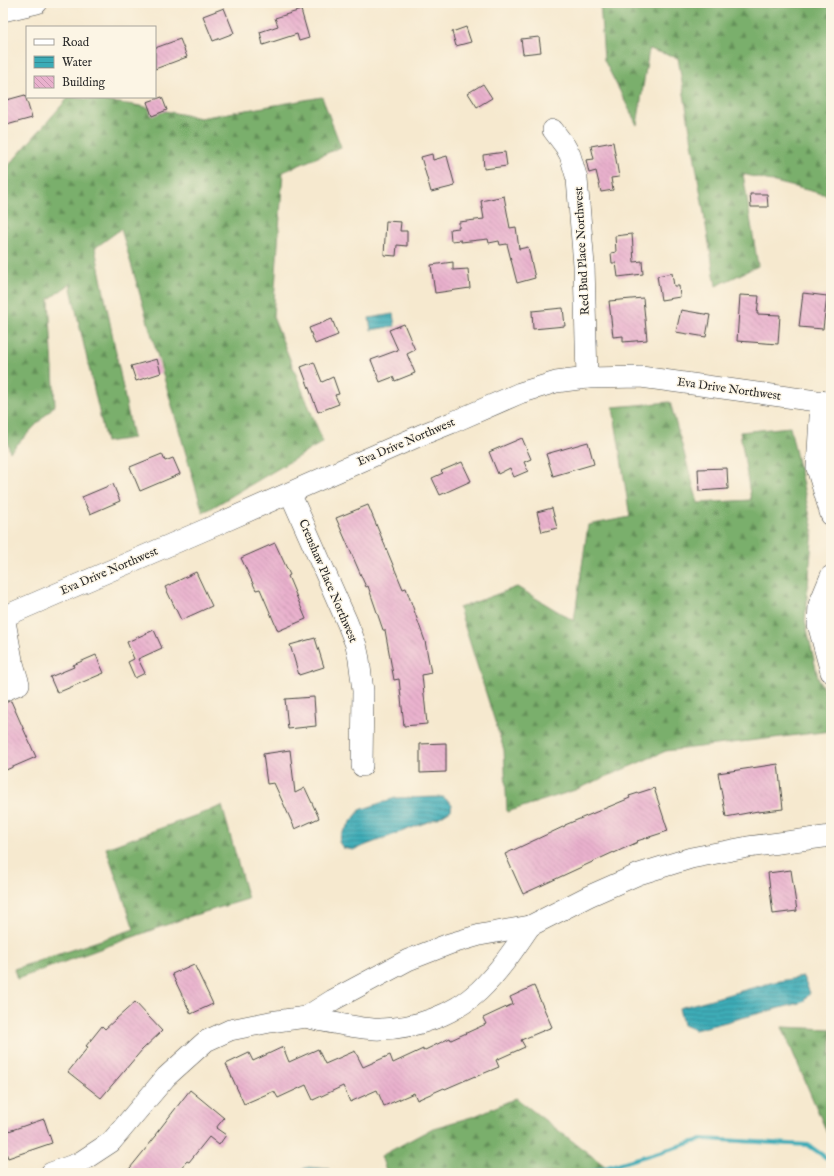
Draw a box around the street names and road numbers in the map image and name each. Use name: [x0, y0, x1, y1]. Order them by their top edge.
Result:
street label: Red Bud Place Northwest: [571, 187, 593, 315]
street label: Eva Drive Northwest: [676, 374, 782, 404]
street label: Eva Drive Northwest: [355, 415, 457, 469]
street label: Crenshaw Place Northwest: [295, 517, 361, 645]
street label: Eva Drive Northwest: [58, 544, 160, 598]

